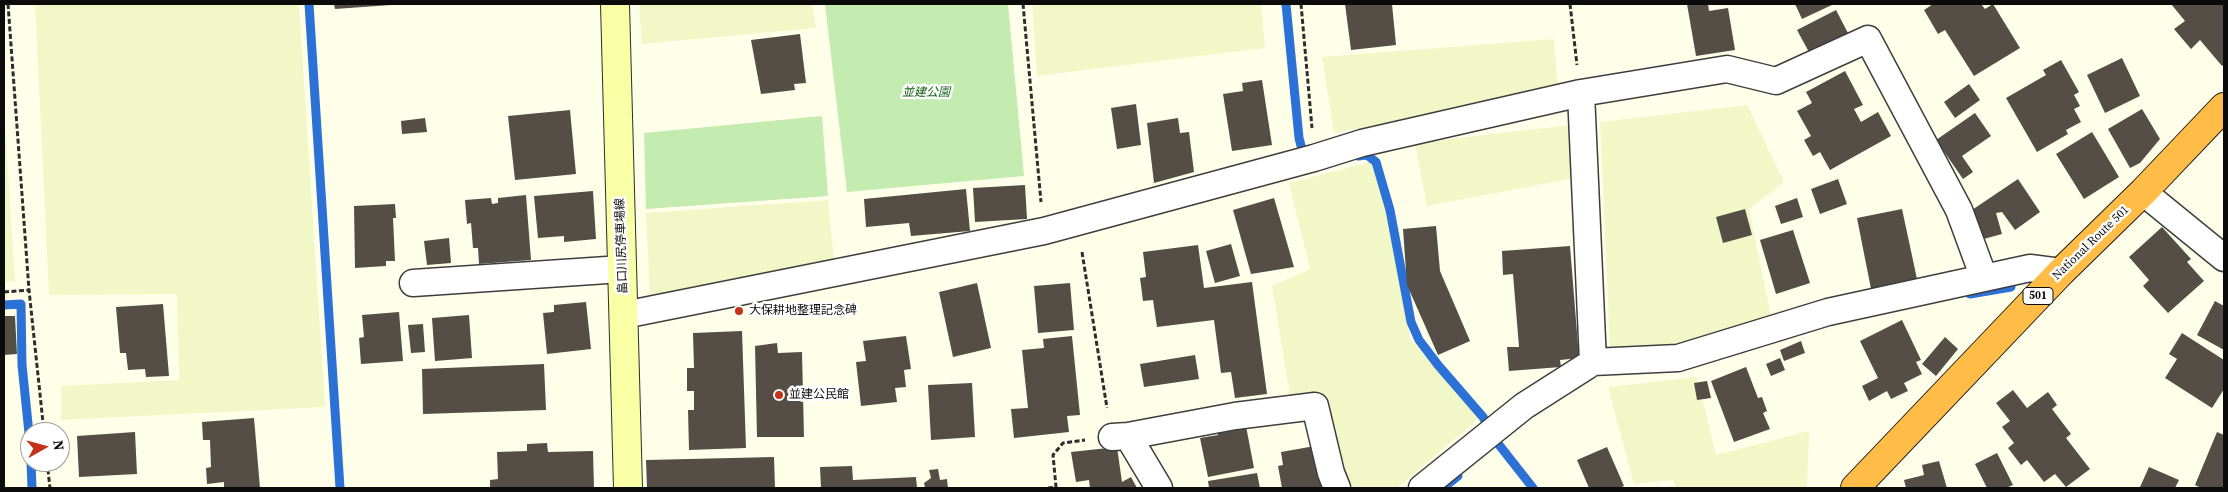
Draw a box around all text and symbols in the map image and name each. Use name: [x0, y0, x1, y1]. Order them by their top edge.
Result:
park label: 並建公園: [902, 86, 950, 100]
street label: 畠口川尻停車場線: [613, 198, 631, 294]
street label: National Route 501: [2050, 203, 2132, 283]
road number: 501: [2023, 288, 2053, 304]
place label: 大保耕地整理記念碑: [749, 304, 857, 318]
marker: 大保耕地整理記念碑: [733, 305, 745, 317]
place label: 並建公民館: [789, 388, 849, 402]
marker: 並建公民館: [773, 389, 785, 401]
north arrow: [20, 422, 70, 472]
text: N: [48, 439, 69, 452]

